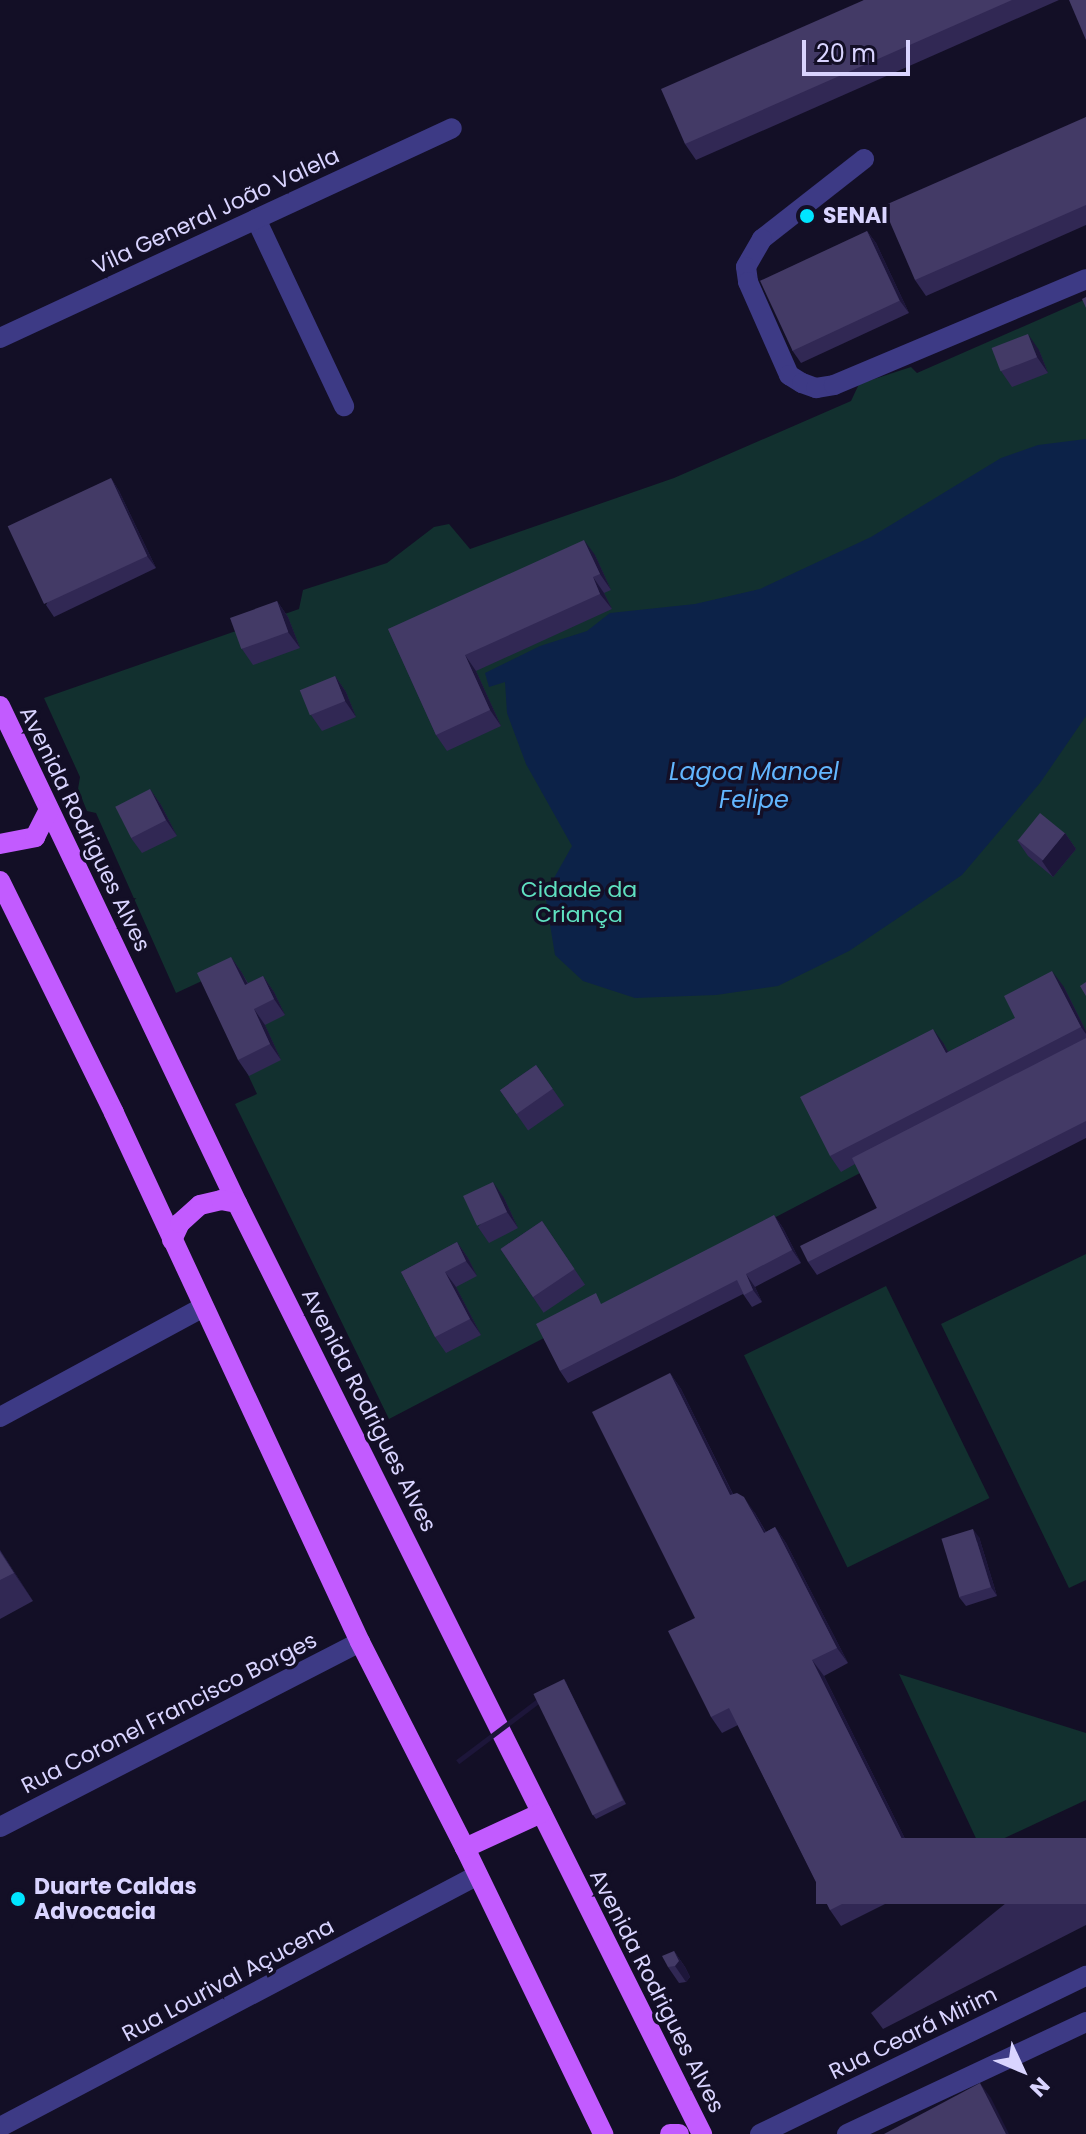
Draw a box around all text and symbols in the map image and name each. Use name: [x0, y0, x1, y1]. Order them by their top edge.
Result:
scale bar: [806, 24, 914, 74]
text: 20 m: [816, 37, 876, 70]
street label: Vila General João Valela: [89, 142, 343, 280]
place label: SENAI: [823, 203, 888, 229]
marker: SENAI: [798, 207, 816, 225]
street label: Avenida Rodrigues Alves: [14, 702, 156, 956]
water label: Lagoa Manoel Felipe: [669, 758, 839, 814]
park label: Cidade da Criança: [521, 876, 637, 928]
street label: Avenida Rodrigues Alves: [296, 1284, 442, 1536]
street label: Rua Coronel Francisco Borges: [17, 1627, 321, 1799]
street label: Avenida Rodrigues Alves: [584, 1865, 730, 2117]
place label: Duarte Caldas Advocacia: [34, 1873, 197, 1924]
marker: Duarte Caldas Advocacia: [9, 1890, 27, 1908]
street label: Rua Lourival Açucena: [118, 1913, 338, 2047]
street label: Rua Ceará Mirim: [825, 1981, 1001, 2085]
north arrow: [982, 2030, 1062, 2110]
text: N: [1023, 2070, 1057, 2104]

